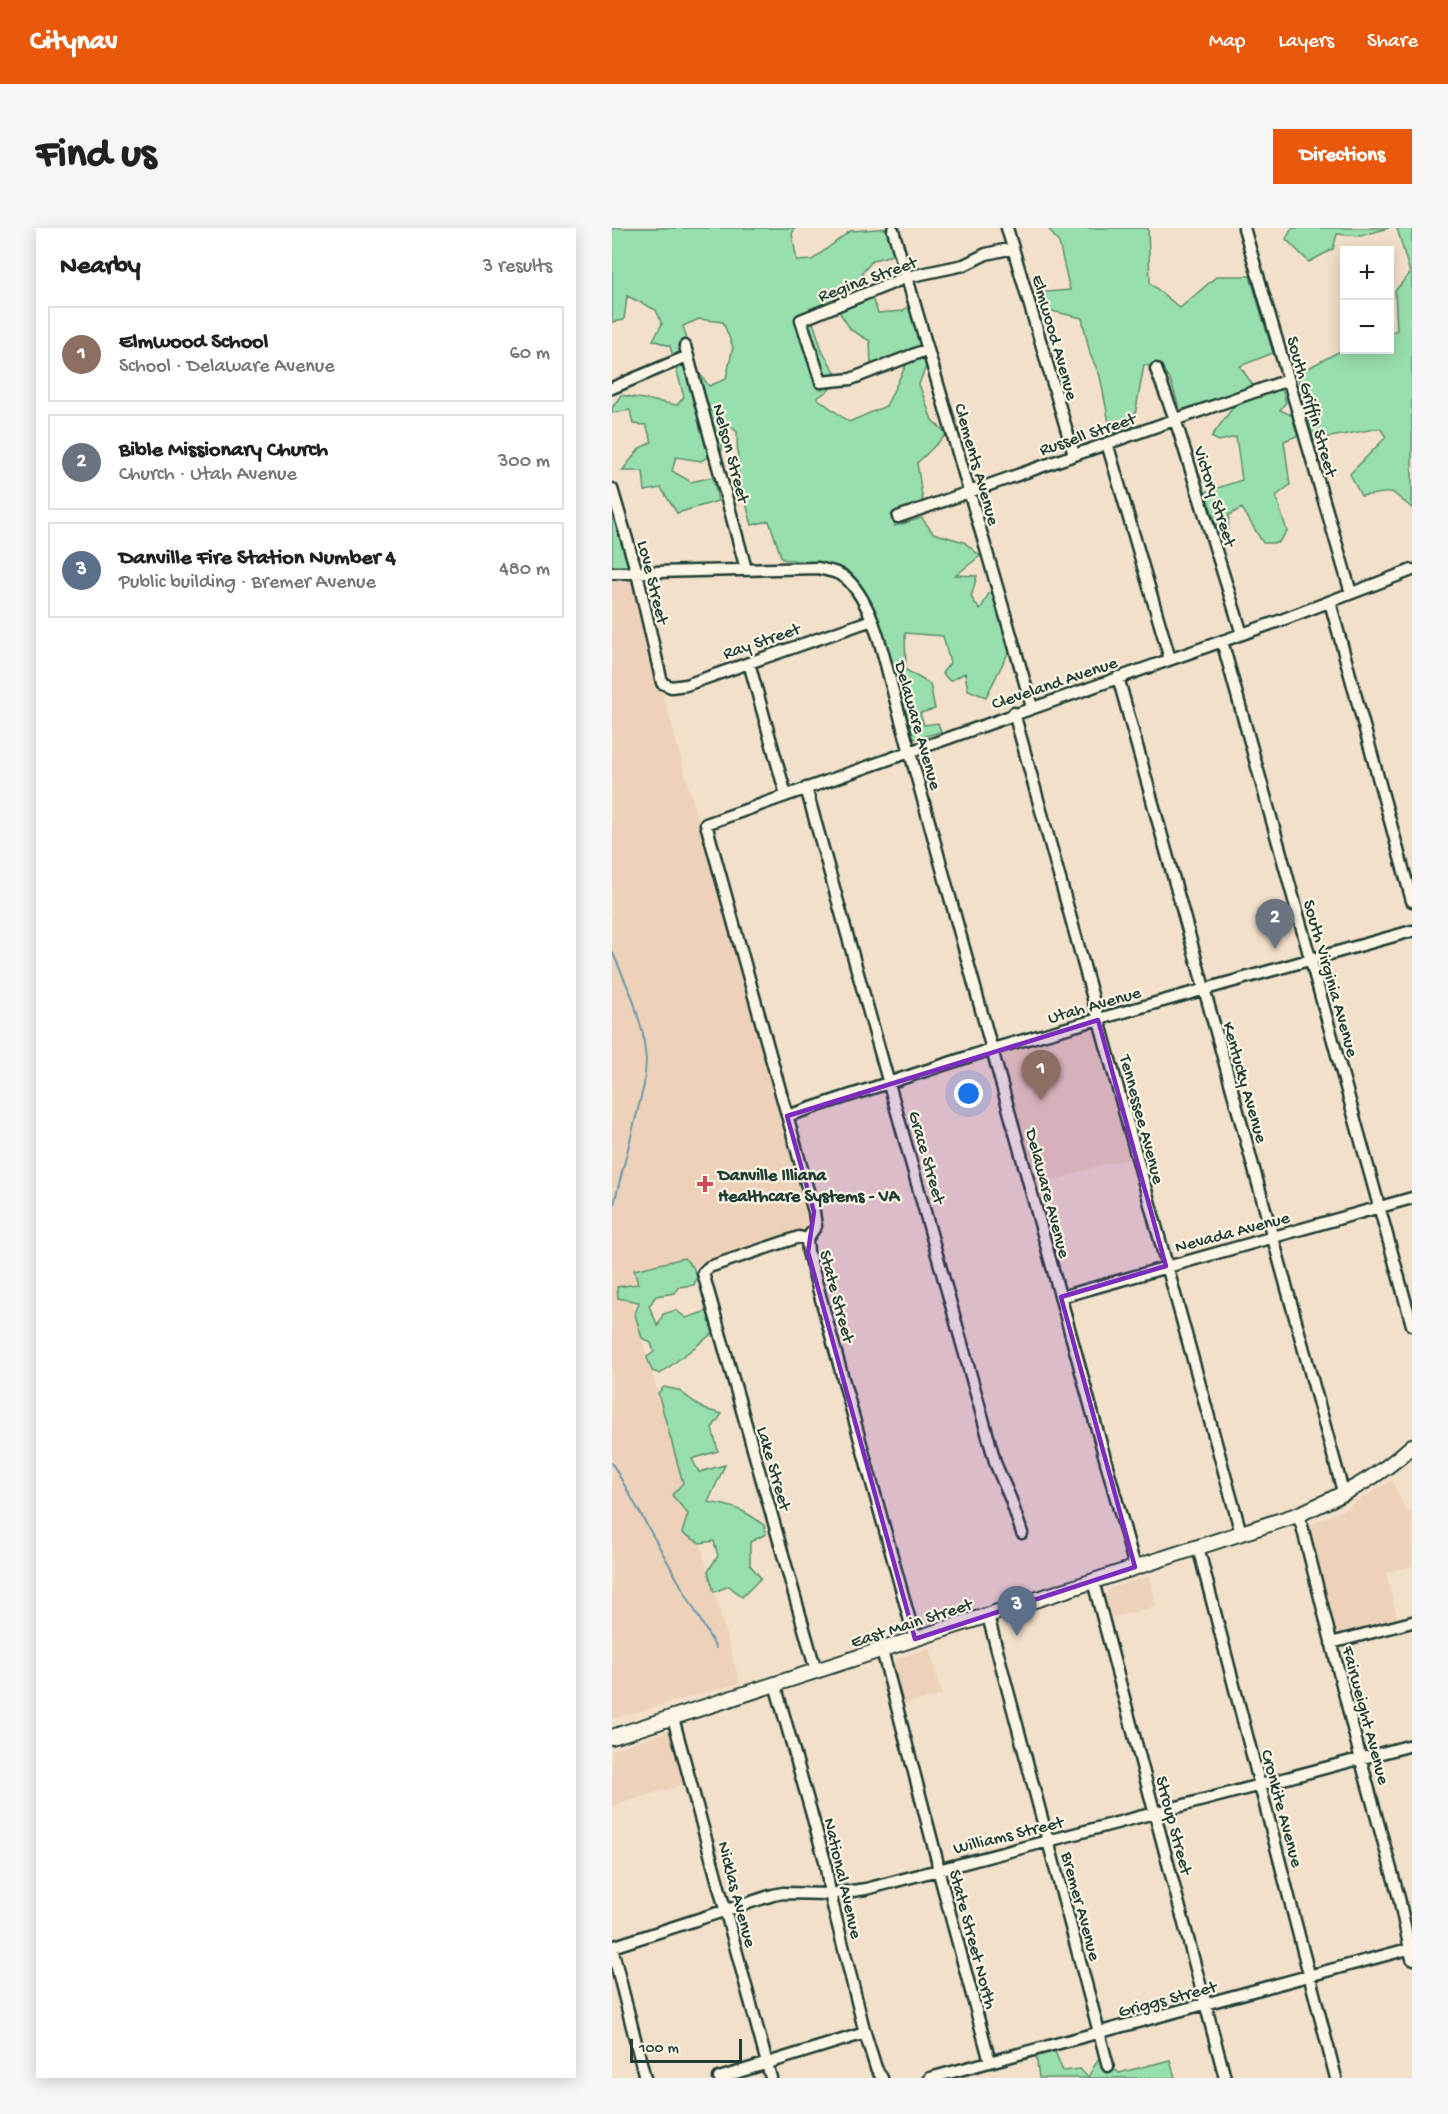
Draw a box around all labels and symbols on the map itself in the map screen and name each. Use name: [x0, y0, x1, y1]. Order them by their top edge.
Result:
street label: Regina Street: [816, 252, 922, 308]
street label: Elmwood Avenue: [1026, 273, 1082, 404]
street label: South Griffin Street: [1281, 334, 1341, 481]
street label: Clements Avenue: [948, 401, 1003, 529]
street label: Nelson Street: [706, 402, 753, 507]
street label: Russell Street: [1037, 409, 1140, 462]
street label: Victory Street: [1187, 443, 1240, 551]
street label: Love Street: [631, 539, 672, 628]
street label: Ray Street: [720, 619, 805, 665]
street label: Cleveland Avenue: [989, 653, 1121, 716]
street label: Delaware Avenue: [888, 658, 945, 793]
street label: South Virginia Avenue: [1297, 898, 1362, 1060]
pin: 2: [1256, 900, 1294, 949]
street label: Utah Avenue: [1046, 983, 1144, 1030]
street label: Kentucky Avenue: [1216, 1020, 1271, 1146]
pin: 1: [1022, 1050, 1060, 1100]
street label: Tennessee Avenue: [1113, 1052, 1168, 1187]
your location: [954, 1079, 983, 1108]
street label: Grace Street: [902, 1109, 949, 1208]
street label: Delaware Avenue: [1019, 1126, 1074, 1261]
place label: Danville Illiana Healthcare Systems - VA: [716, 1166, 901, 1208]
marker: Danville Illiana Healthcare Systems - VA: [696, 1175, 714, 1193]
street label: Nevada Avenue: [1173, 1208, 1293, 1259]
street label: State Street: [813, 1248, 858, 1347]
street label: Lake Street: [751, 1424, 795, 1515]
pin: 3: [998, 1586, 1036, 1636]
street label: East Main Street: [848, 1594, 977, 1654]
street label: Fairweight Avenue: [1336, 1643, 1393, 1788]
street label: Cronkite Avenue: [1255, 1747, 1307, 1870]
street label: Stroup Street: [1149, 1774, 1196, 1879]
street label: Williams Street: [951, 1812, 1067, 1860]
street label: National Avenue: [817, 1816, 866, 1942]
street label: Nicklas Avenue: [711, 1839, 760, 1951]
street label: Bremer Avenue: [1055, 1849, 1104, 1964]
street label: State Street North: [943, 1868, 1000, 2012]
street label: Griggs Street: [1116, 1977, 1221, 2024]
scale bar: [630, 2036, 742, 2064]

